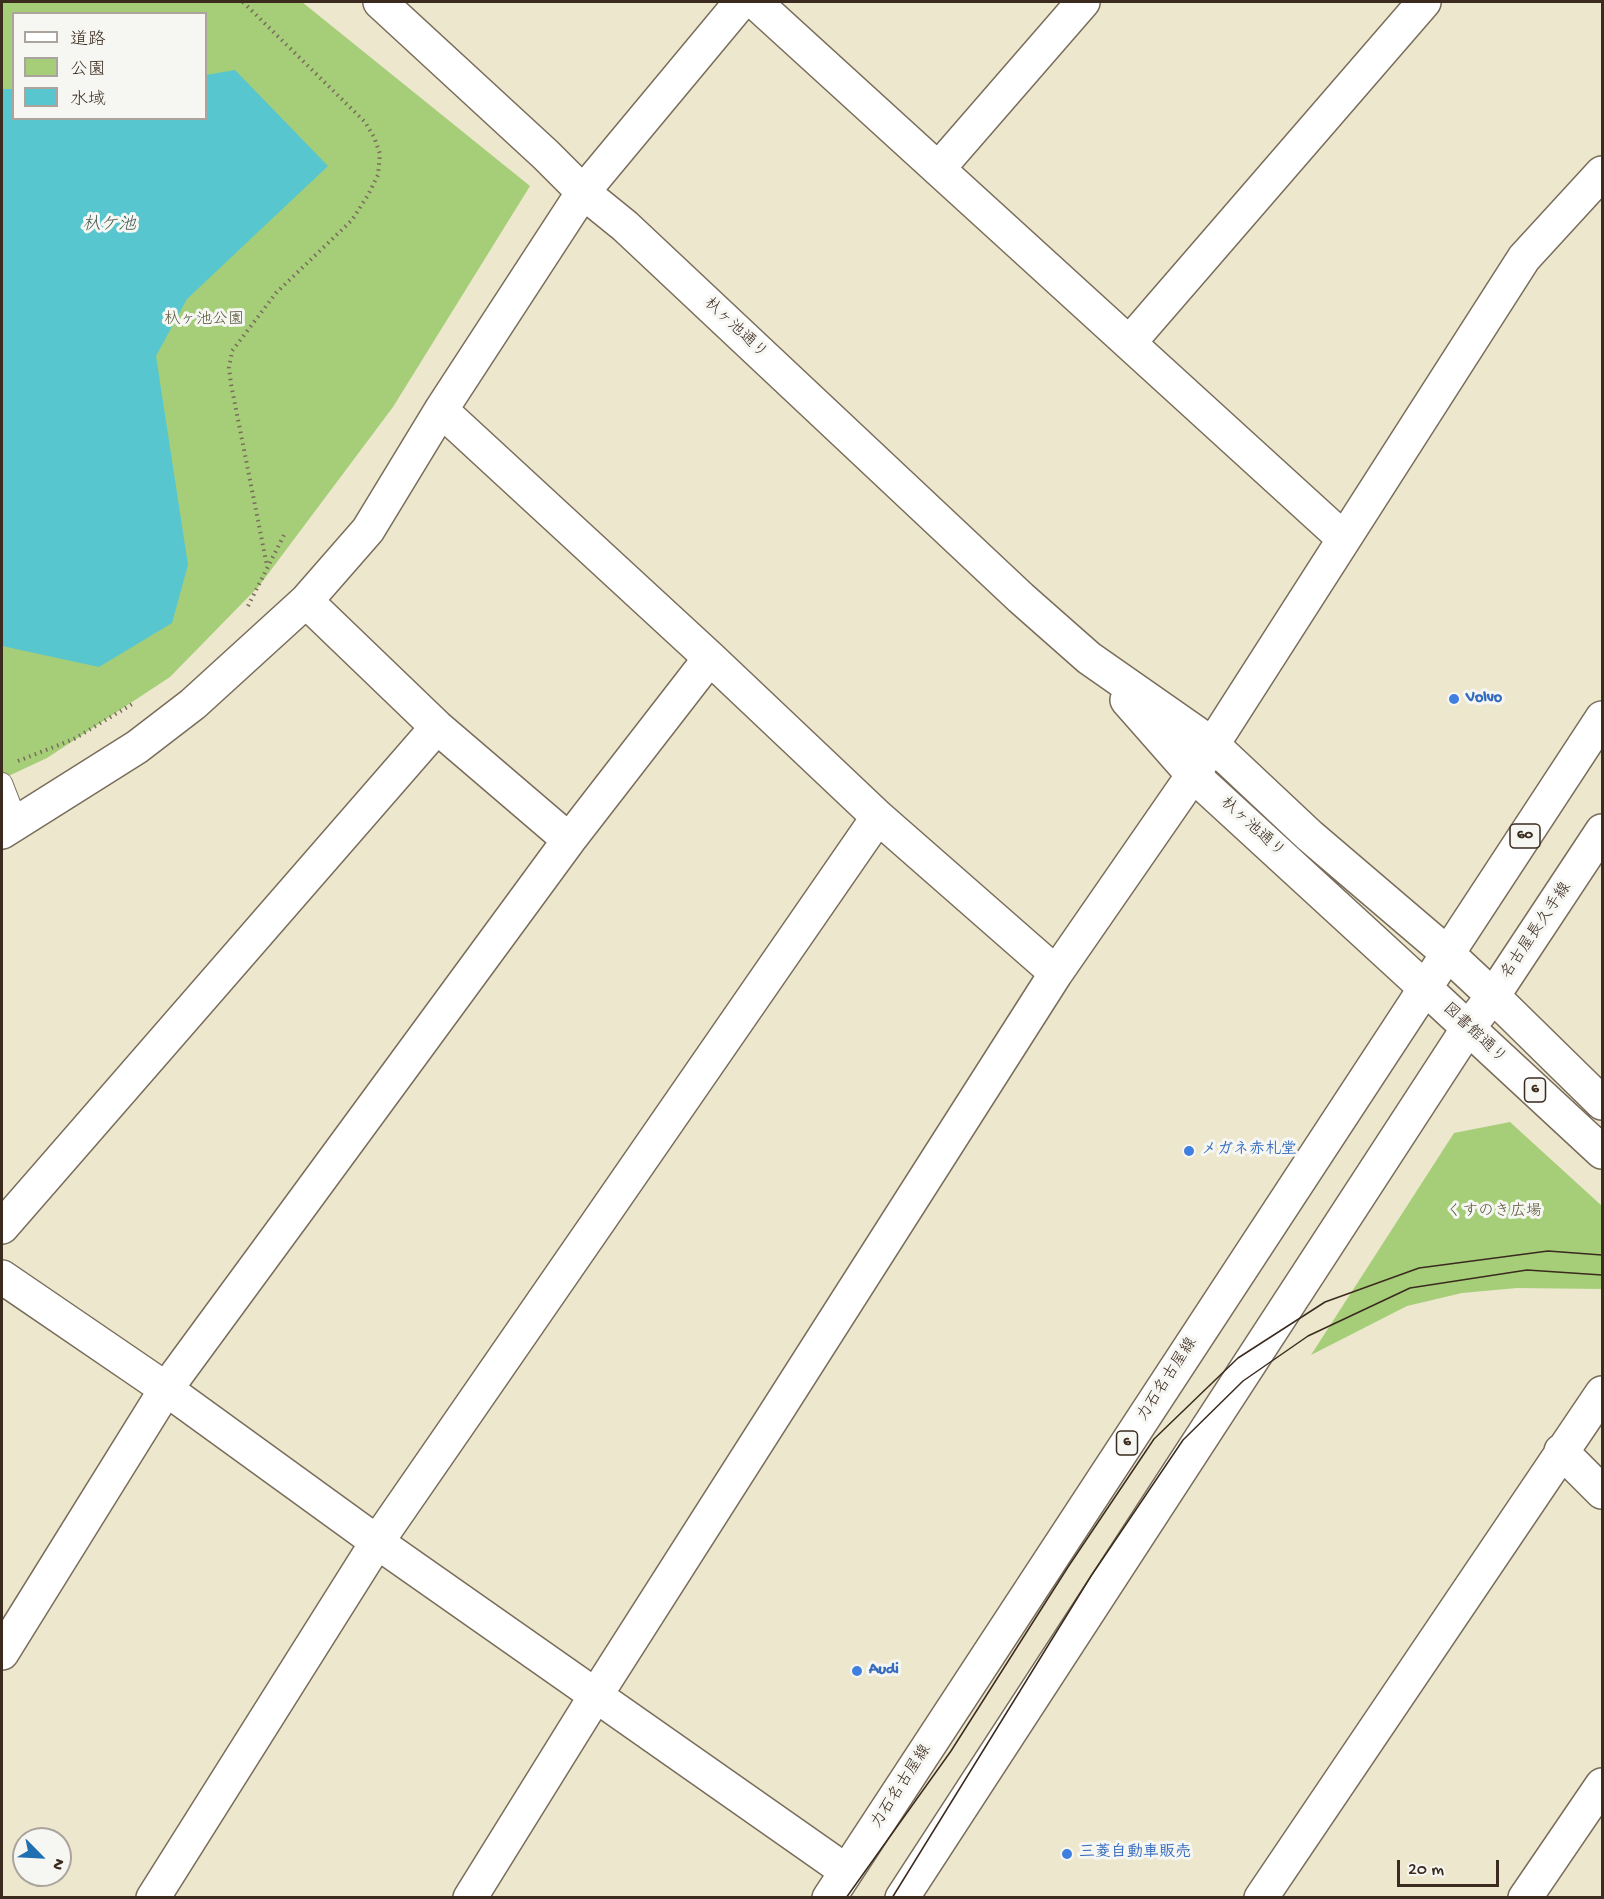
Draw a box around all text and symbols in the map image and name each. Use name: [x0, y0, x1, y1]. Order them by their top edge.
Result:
legend: [12, 12, 207, 120]
text: 道路: [70, 30, 106, 51]
text: 公園: [70, 60, 106, 81]
text: 水域: [70, 90, 106, 111]
water label: 杁ケ池: [82, 215, 136, 237]
street label: 杁ヶ池通り: [699, 295, 771, 363]
park label: 杁ヶ池公園: [164, 311, 244, 331]
place label: Volvo: [1466, 689, 1502, 709]
marker: Volvo: [1447, 692, 1461, 706]
street label: 杁ヶ池通り: [1216, 794, 1288, 862]
road number: 60: [1510, 824, 1540, 848]
street label: 名古屋長久手線: [1498, 879, 1576, 983]
street label: 図書館通り: [1438, 1000, 1510, 1068]
road number: 6: [1524, 1078, 1546, 1102]
place label: メガネ赤札堂: [1201, 1141, 1297, 1161]
marker: メガネ赤札堂: [1182, 1144, 1196, 1158]
park label: くすのき広場: [1446, 1203, 1542, 1223]
street label: 力石名古屋線: [1134, 1335, 1202, 1425]
road number: 6: [1116, 1431, 1138, 1455]
place label: Audi: [869, 1661, 899, 1681]
marker: Audi: [850, 1664, 864, 1678]
street label: 力石名古屋線: [868, 1742, 936, 1832]
north arrow: [12, 1827, 72, 1887]
place label: 三菱自動車販売: [1079, 1844, 1191, 1864]
marker: 三菱自動車販売: [1060, 1847, 1074, 1861]
scale bar: [1400, 1848, 1502, 1886]
text: N: [46, 1855, 68, 1872]
text: 20 m: [1408, 1860, 1444, 1881]

